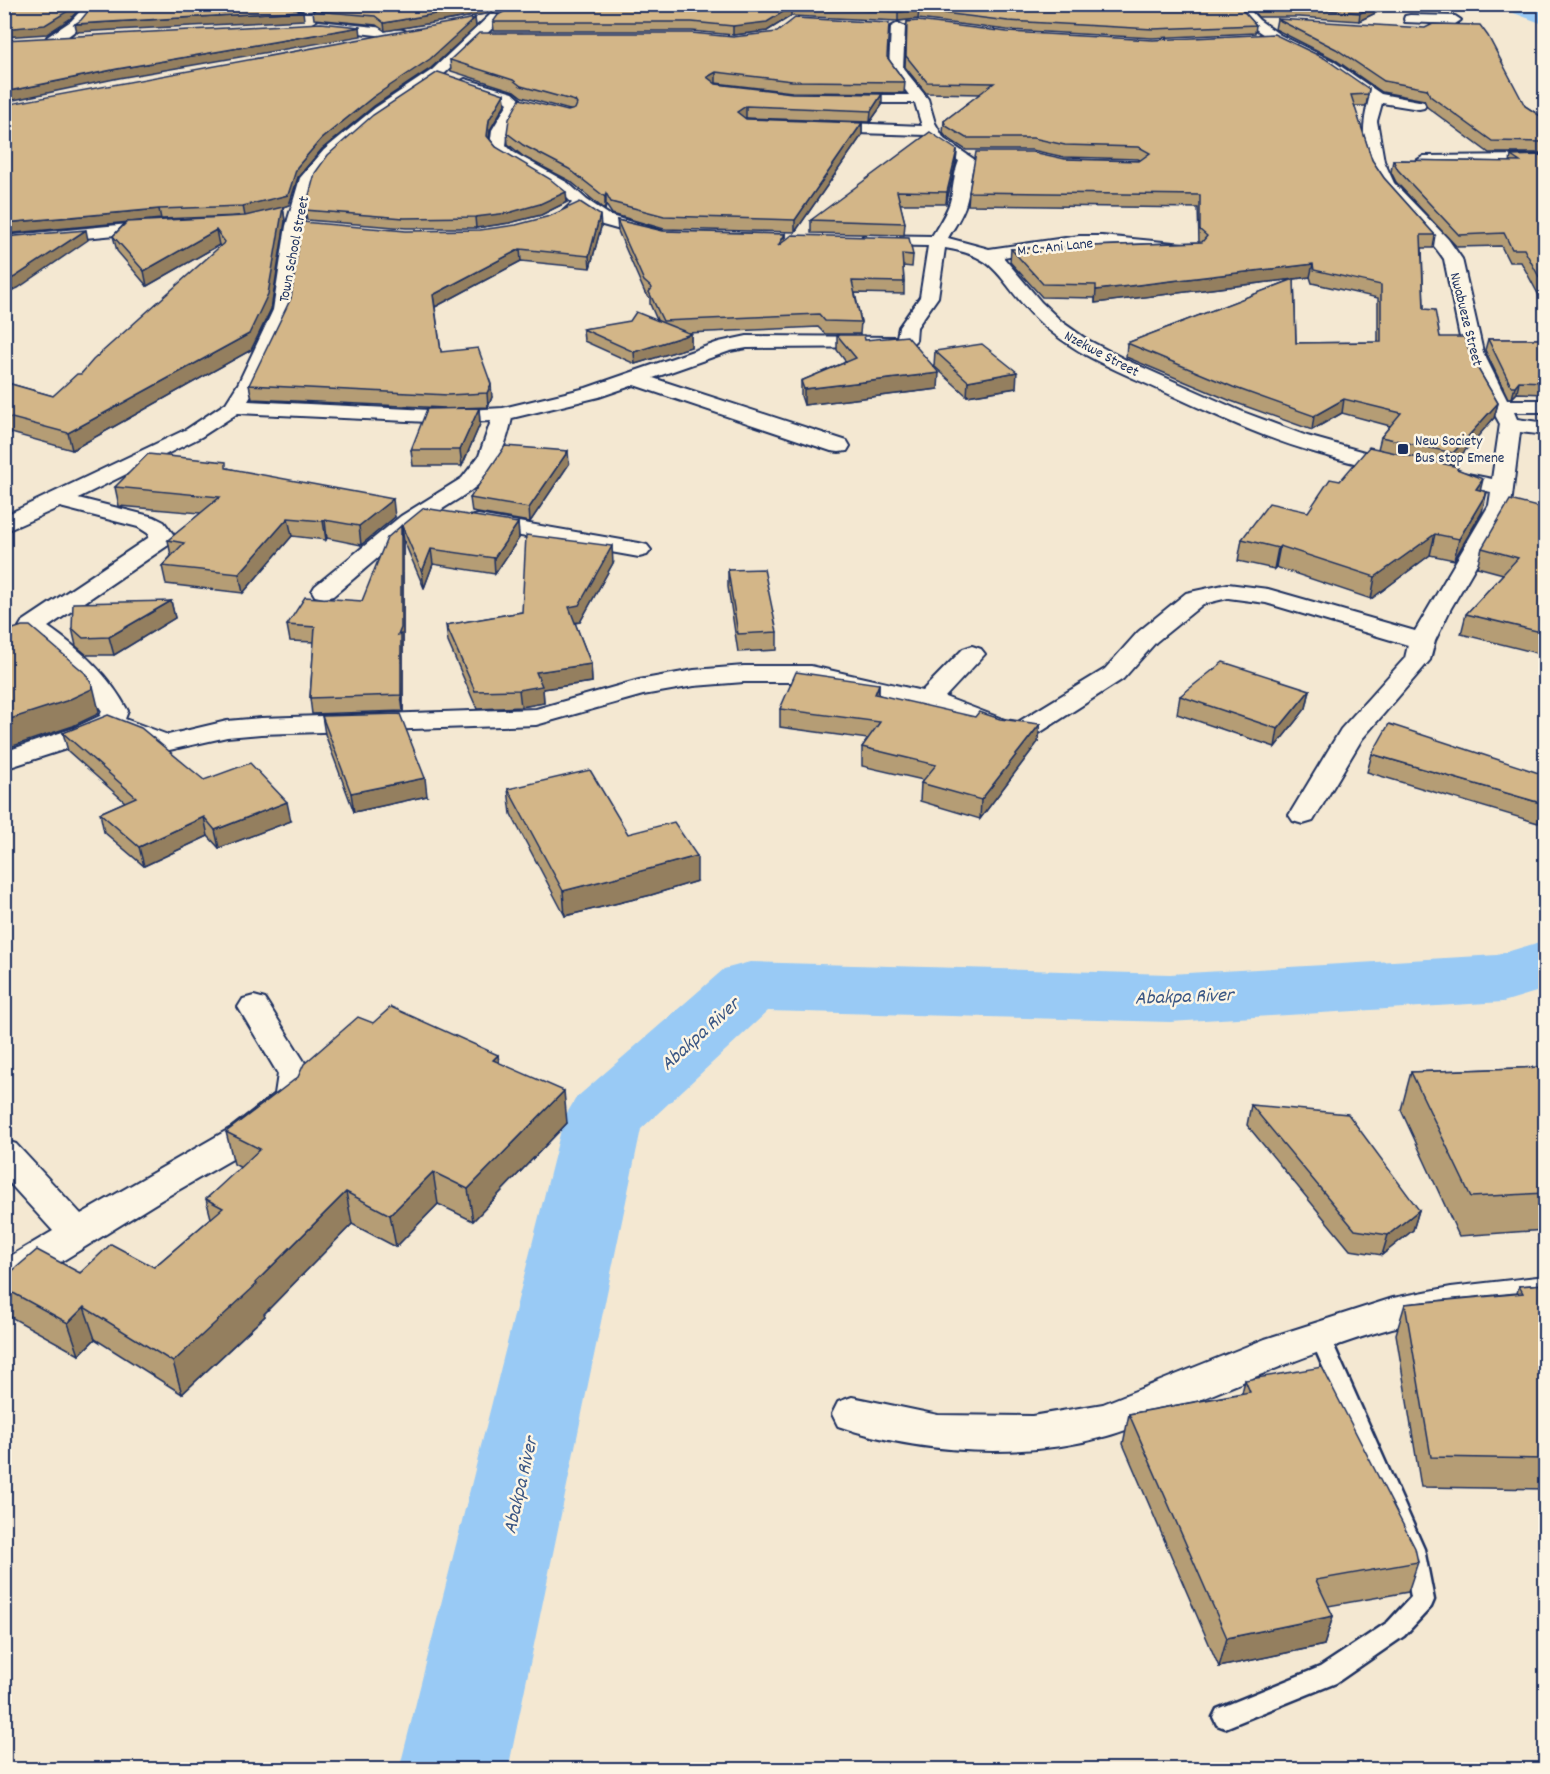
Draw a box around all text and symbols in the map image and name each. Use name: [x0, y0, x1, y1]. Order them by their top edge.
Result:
street label: Town School Street: [274, 194, 316, 304]
street label: M. C. Ani Lane: [1016, 233, 1095, 263]
street label: Nwabueze Street: [1443, 270, 1487, 369]
street label: Nzekwe Street: [1060, 326, 1143, 384]
place label: New Society Bus stop Emene: [1415, 431, 1505, 470]
marker: New Society Bus stop Emene: [1396, 442, 1410, 456]
water label: Abakpa River: [1134, 982, 1236, 1014]
water label: Abakpa River: [655, 990, 749, 1079]
water label: Abakpa River: [497, 1432, 547, 1537]

